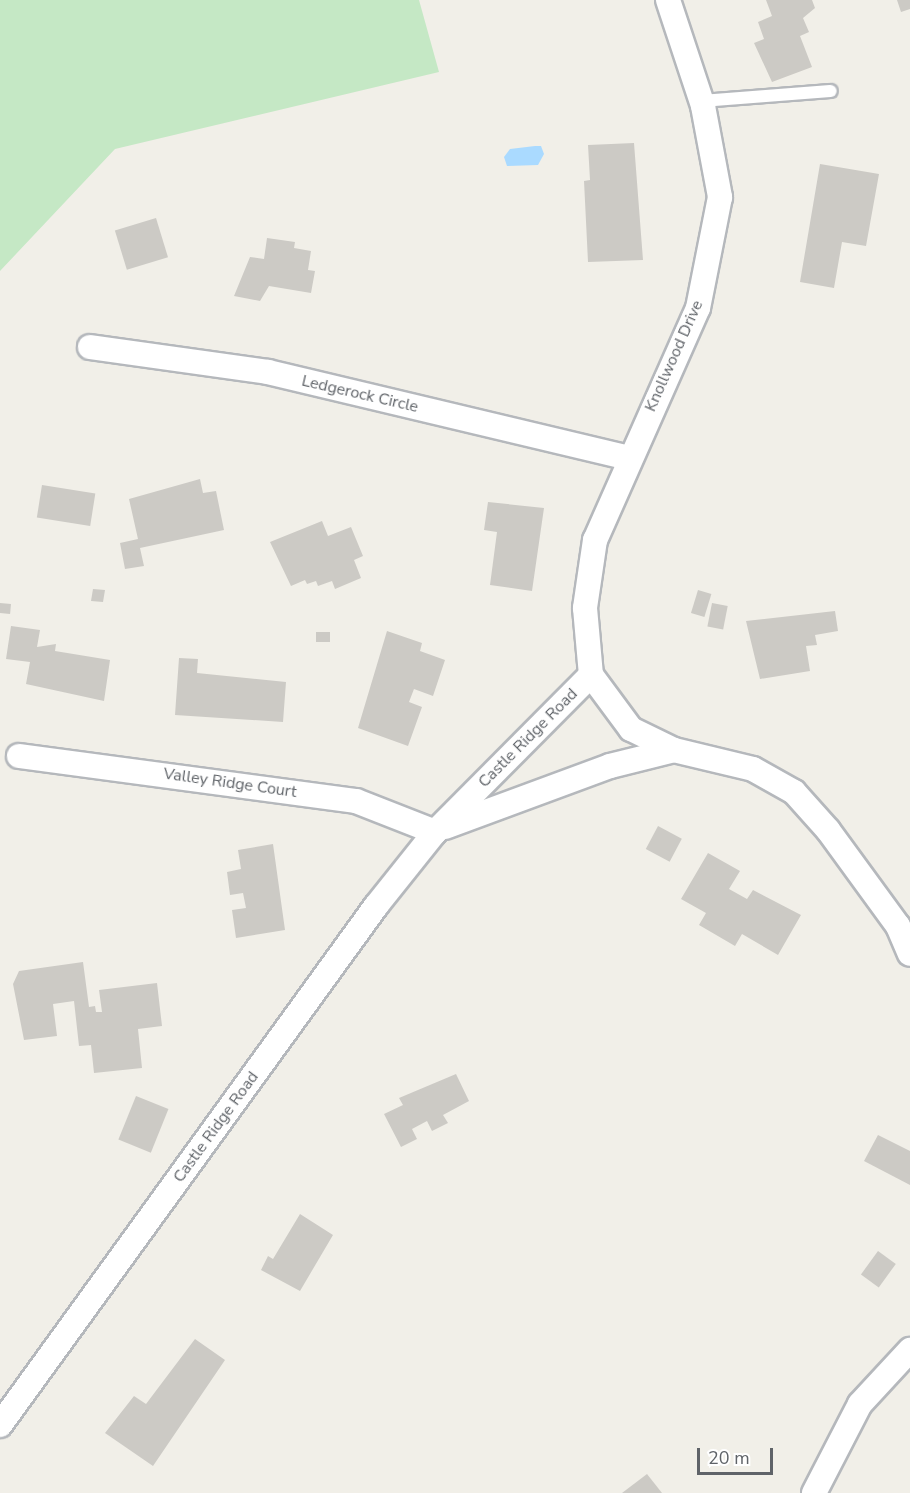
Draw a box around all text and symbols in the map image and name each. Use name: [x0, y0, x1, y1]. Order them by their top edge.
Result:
street label: Knollwood Drive: [641, 297, 707, 415]
street label: Ledgerock Circle: [300, 371, 420, 417]
street label: Castle Ridge Road: [474, 684, 582, 792]
street label: Valley Ridge Court: [162, 764, 298, 802]
street label: Castle Ridge Road: [169, 1068, 263, 1186]
scale bar: [700, 1436, 776, 1474]
text: 20 m: [708, 1446, 750, 1470]

